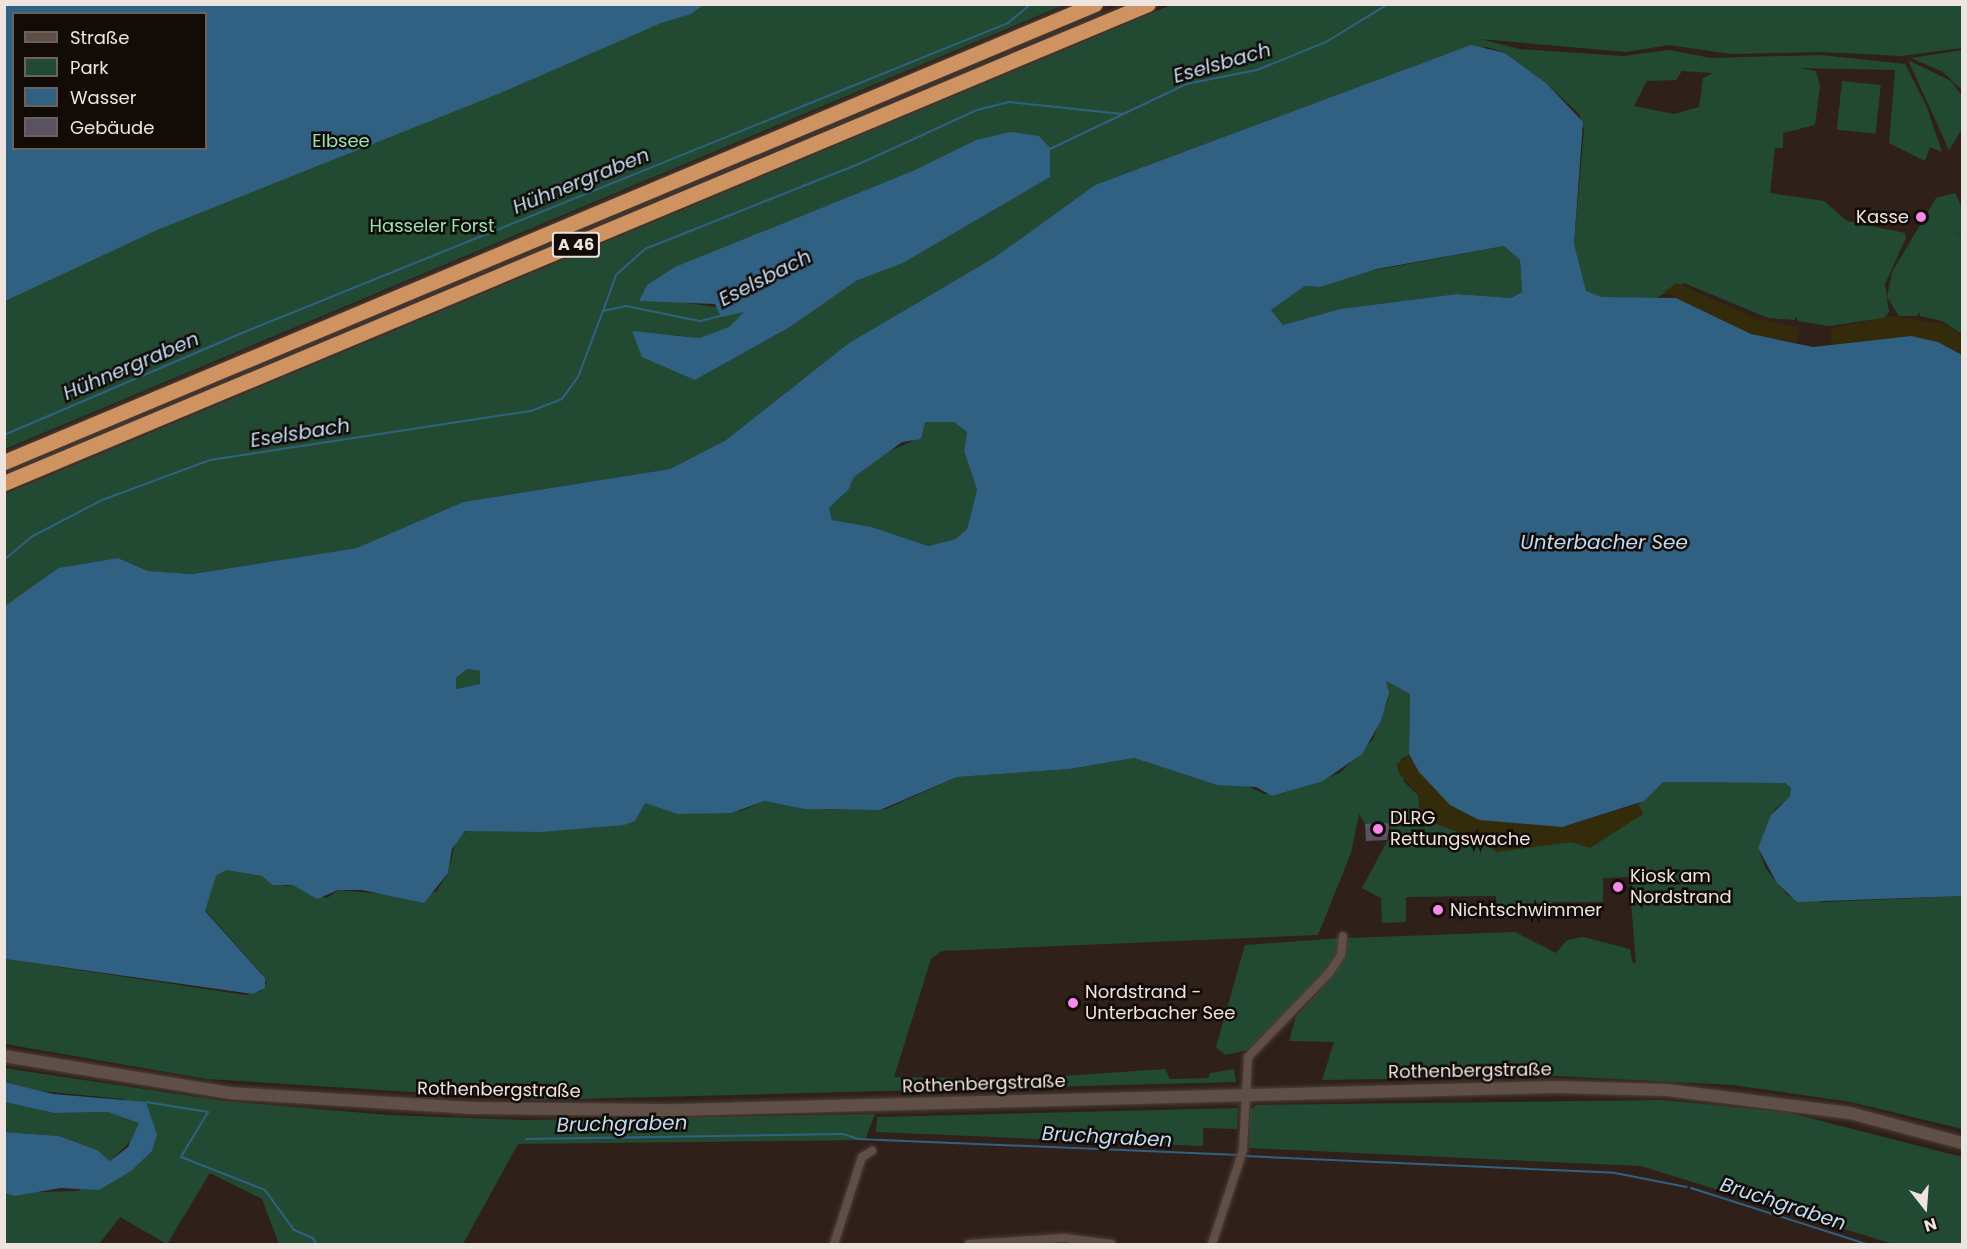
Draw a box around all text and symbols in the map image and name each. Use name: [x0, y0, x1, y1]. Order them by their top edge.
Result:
legend: [12, 12, 207, 150]
text: Straße: [70, 25, 129, 50]
water label: Eselsbach: [1170, 38, 1274, 88]
text: Park: [70, 55, 109, 80]
text: Wasser: [70, 85, 136, 110]
text: Gebäude: [70, 115, 154, 140]
park label: Elbsee: [312, 130, 370, 152]
water label: Hühnergraben: [509, 143, 653, 219]
place label: Kasse: [1856, 206, 1909, 228]
marker: Kasse: [1914, 210, 1928, 224]
park label: Hasseler Forst: [370, 215, 494, 237]
road number: A 46: [550, 232, 602, 258]
water label: Eselsbach: [715, 245, 815, 311]
water label: Hühnergraben: [59, 327, 203, 405]
water label: Eselsbach: [249, 413, 351, 453]
water label: Unterbacher See: [1520, 530, 1688, 554]
place label: DLRG Rettungswache: [1390, 808, 1530, 850]
marker: DLRG Rettungswache: [1371, 822, 1385, 836]
place label: Kiosk am Nordstrand: [1630, 866, 1732, 908]
marker: Kiosk am Nordstrand: [1611, 880, 1625, 894]
place label: Nichtschwimmer: [1450, 899, 1602, 921]
marker: Nichtschwimmer: [1431, 903, 1445, 917]
place label: Nordstrand - Unterbacher See: [1085, 982, 1235, 1024]
marker: Nordstrand - Unterbacher See: [1066, 996, 1080, 1010]
street label: Rothenbergstraße: [1388, 1059, 1552, 1083]
street label: Rothenbergstraße: [902, 1070, 1066, 1098]
street label: Rothenbergstraße: [417, 1078, 581, 1102]
water label: Bruchgraben: [556, 1111, 688, 1137]
water label: Bruchgraben: [1041, 1122, 1173, 1152]
water label: Bruchgraben: [1717, 1172, 1849, 1236]
north arrow: [1895, 1177, 1955, 1237]
text: N: [1921, 1212, 1940, 1237]

